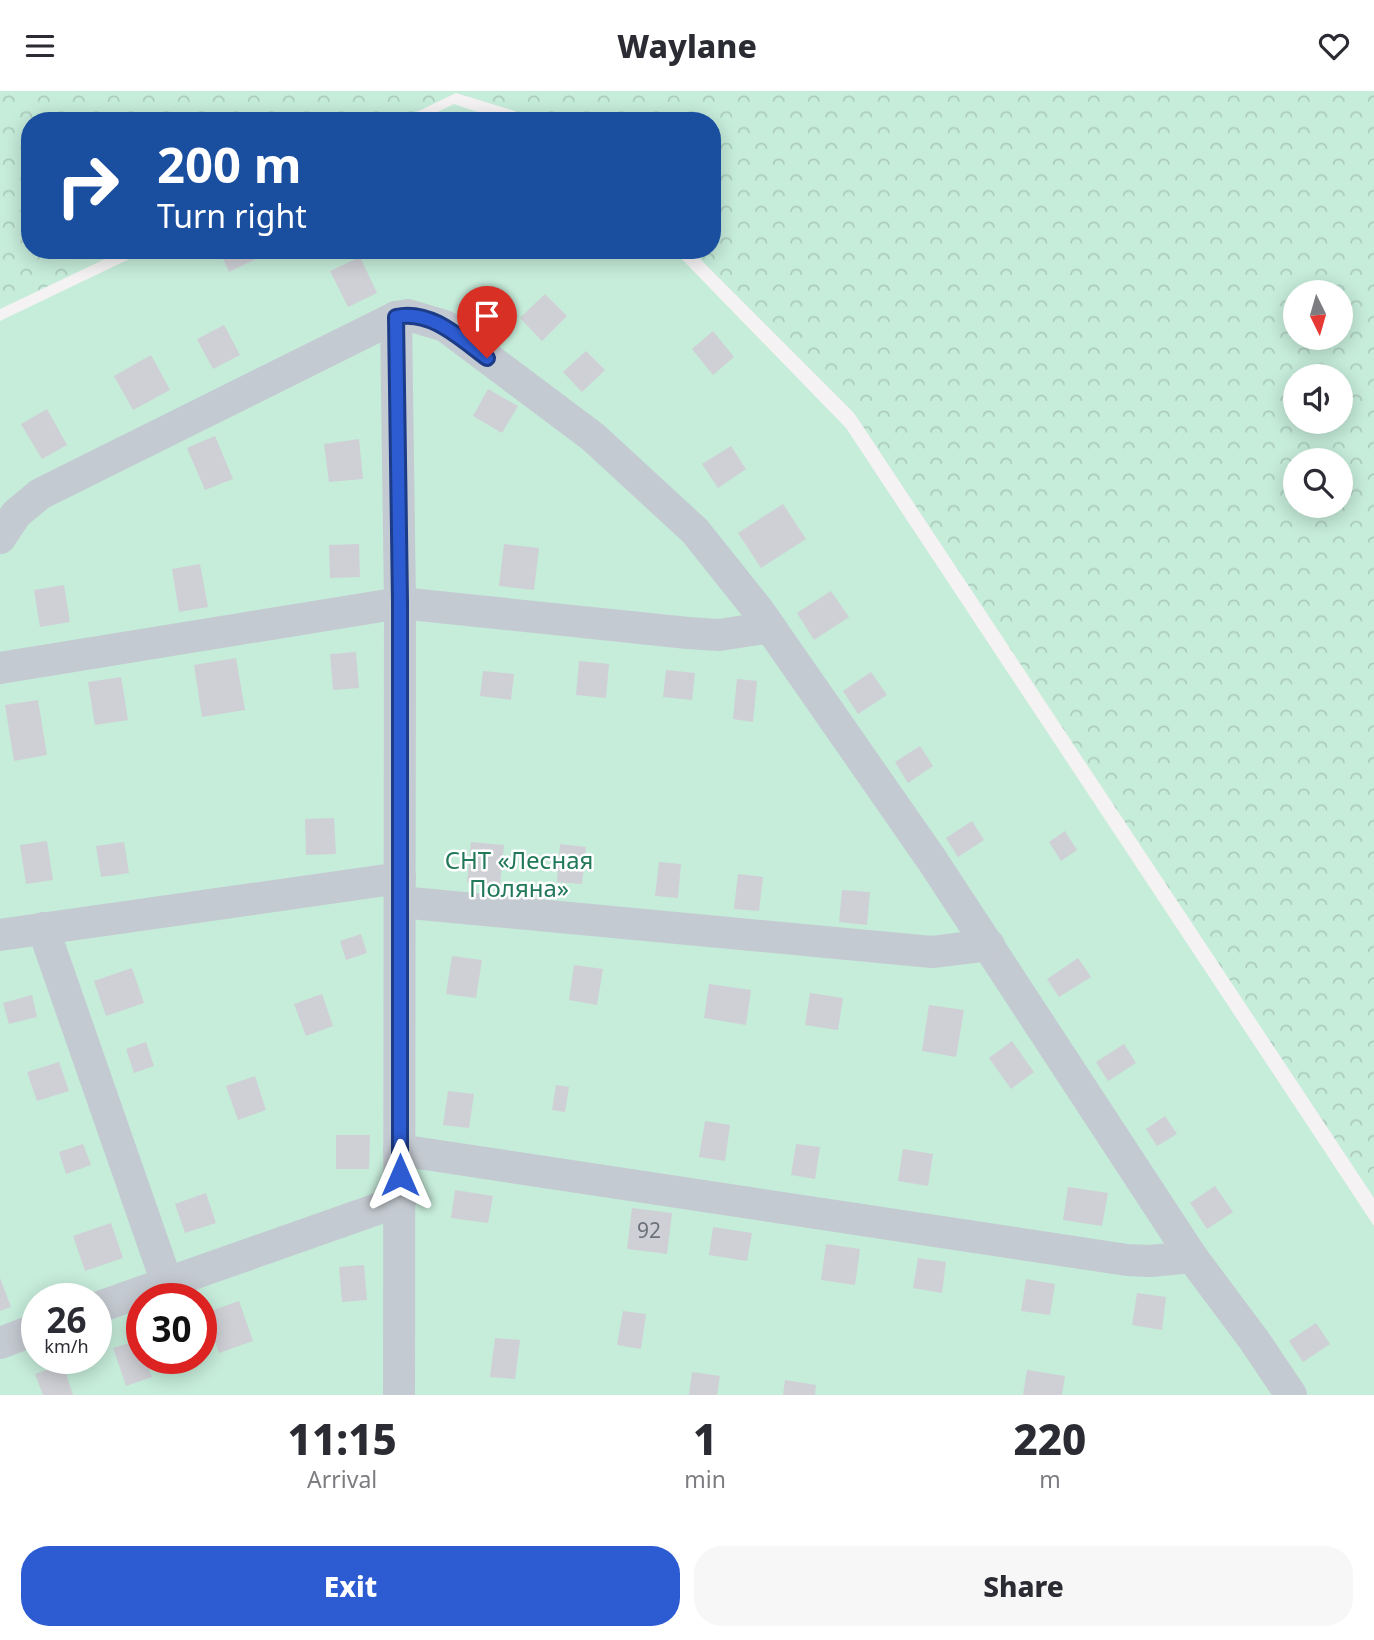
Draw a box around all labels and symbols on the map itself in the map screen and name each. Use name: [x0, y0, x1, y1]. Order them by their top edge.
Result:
north arrow: [1283, 280, 1353, 350]
pin: [457, 286, 517, 358]
park label: СНТ «Лесная Поляна»: [445, 843, 593, 904]
position arrow: [363, 1138, 437, 1212]
house number: 92: [637, 1216, 661, 1244]
speed limit sign: 30: [126, 1283, 217, 1374]

